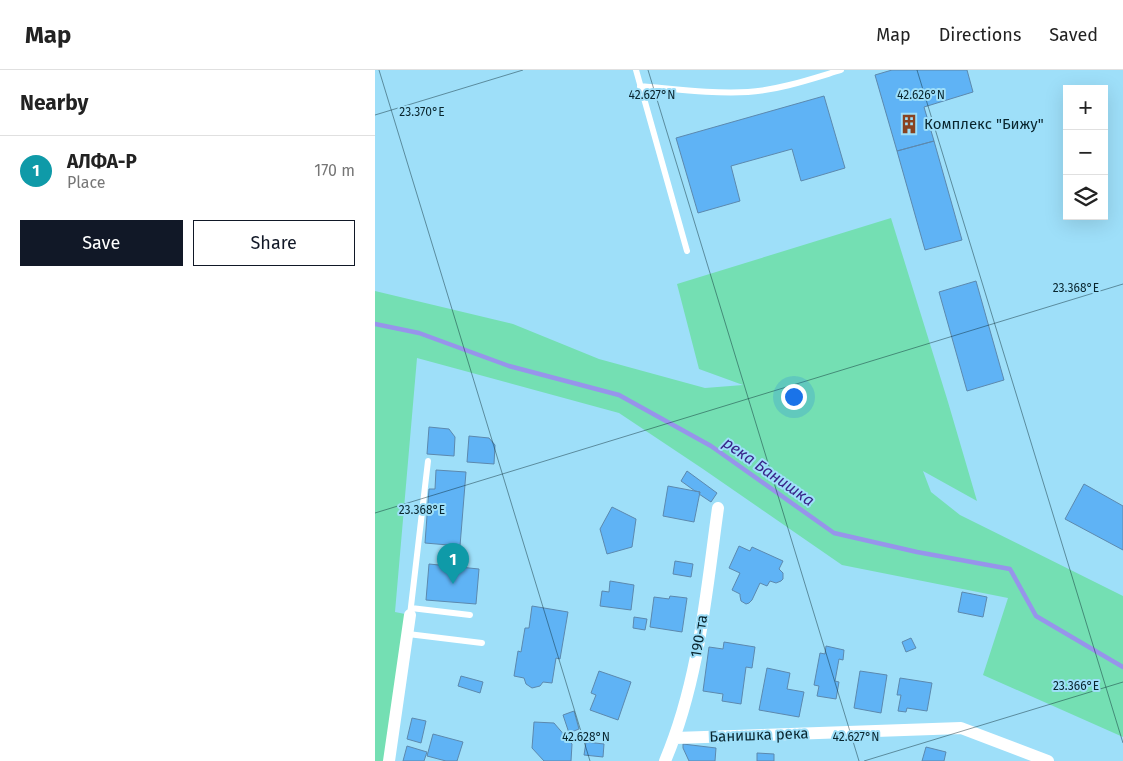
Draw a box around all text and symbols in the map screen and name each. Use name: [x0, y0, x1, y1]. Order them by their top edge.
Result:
text: Map: [25, 21, 71, 49]
text: Map: [876, 24, 911, 46]
text: Directions: [939, 24, 1021, 46]
text: Saved: [1049, 24, 1098, 46]
map controls: [1063, 85, 1108, 220]
button: +: [1063, 85, 1108, 130]
text: 42.627°N: [629, 88, 675, 102]
text: 42.626°N: [897, 88, 945, 102]
text: Nearby: [20, 90, 88, 116]
text: 23.370°E: [399, 105, 445, 119]
building icon: Комплекс "Бижу": [898, 113, 920, 135]
place label: Комплекс "Бижу": [924, 115, 1044, 133]
button: −: [1063, 130, 1108, 175]
text: АЛФА-Р: [67, 150, 137, 173]
text: 1: [32, 161, 40, 180]
text: 170 m: [314, 161, 355, 180]
text: Place: [67, 173, 106, 192]
button: layers: [1063, 175, 1108, 220]
button: Save: [20, 220, 183, 266]
button: Share: [193, 220, 355, 266]
text: 23.368°E: [1053, 281, 1099, 295]
your location: [781, 384, 807, 410]
water label: река Банишка: [719, 433, 818, 510]
text: 23.368°E: [399, 503, 445, 517]
pin: 1: [437, 543, 469, 584]
street label: 190-та: [687, 613, 711, 659]
text: 23.366°E: [1053, 679, 1099, 693]
street label: Банишка река: [709, 724, 809, 746]
text: 42.628°N: [562, 730, 610, 744]
text: 42.627°N: [833, 730, 879, 744]

